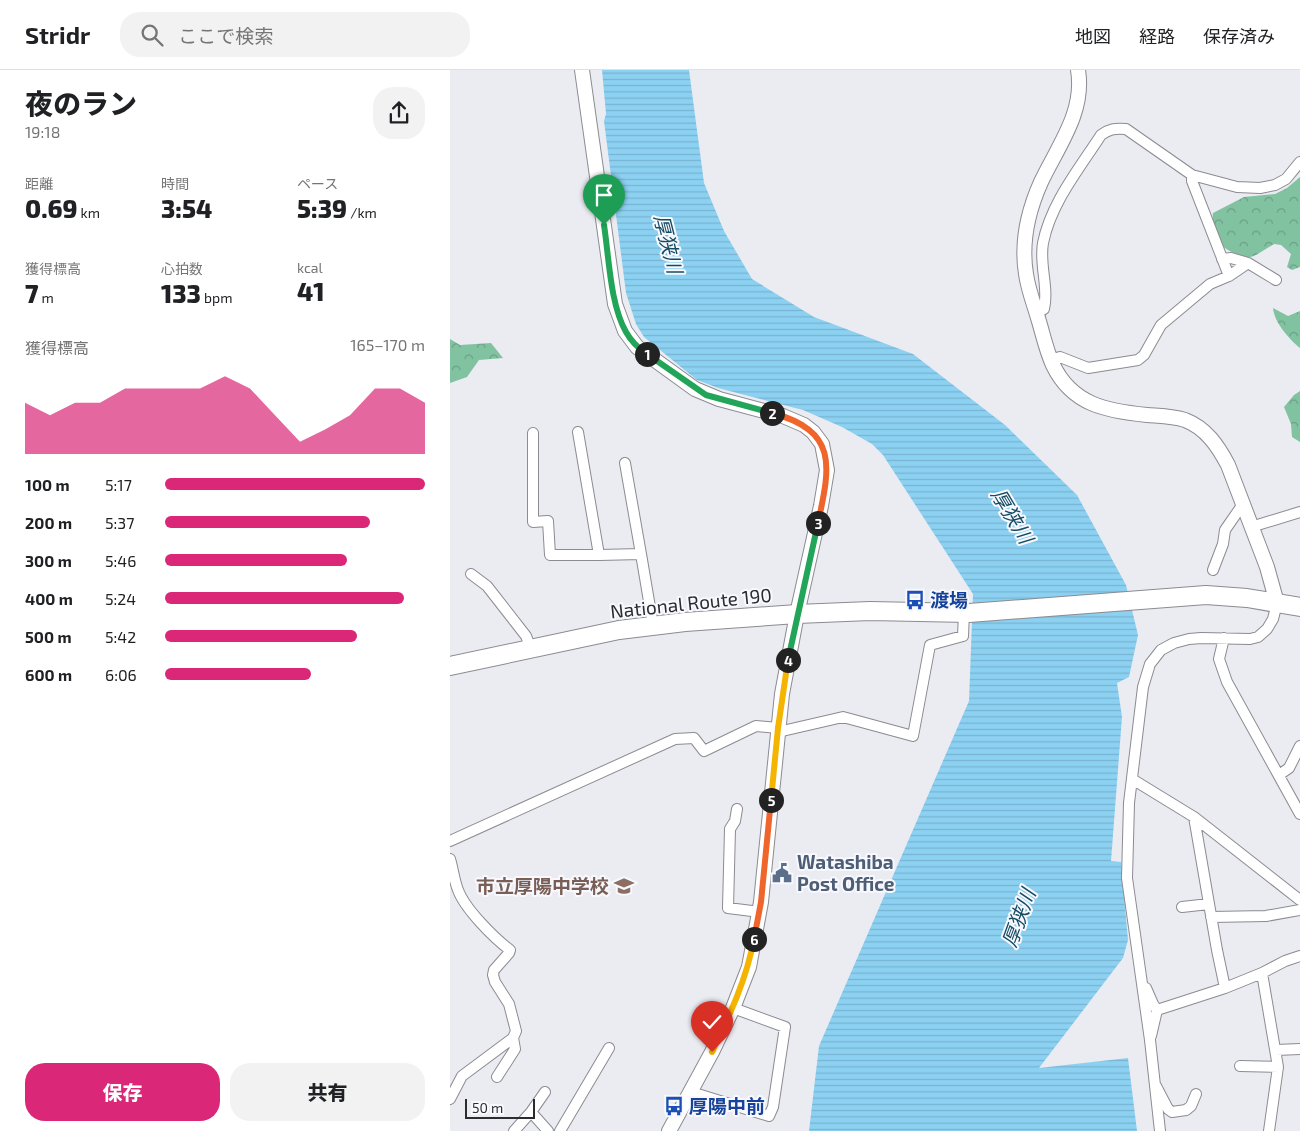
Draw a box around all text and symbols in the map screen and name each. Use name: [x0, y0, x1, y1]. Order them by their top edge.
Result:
search box: [120, 12, 470, 57]
text: Stridr: [25, 20, 90, 49]
icon: search: [138, 21, 166, 49]
text: ここで検索: [178, 24, 273, 47]
text: 地図: [1075, 25, 1111, 47]
text: 経路: [1139, 25, 1175, 47]
text: 保存済み: [1203, 25, 1275, 47]
text: 夜のラン: [25, 86, 137, 120]
button: share: [373, 87, 425, 139]
text: 19:18: [25, 122, 60, 141]
pin: [583, 174, 625, 225]
text: 距離: [25, 175, 53, 192]
text: 時間: [161, 175, 189, 192]
text: ペース: [297, 175, 338, 192]
icon: arrive: [590, 181, 618, 209]
text: 0.69: [25, 193, 77, 223]
text: 3:54: [161, 193, 212, 223]
text: 5:39: [297, 193, 347, 223]
text: km: [77, 204, 100, 221]
text: /km: [347, 204, 377, 221]
water label: 厚狭川: [650, 212, 688, 278]
text: kcal: [297, 259, 323, 276]
text: 獲得標高: [25, 260, 81, 277]
text: 心拍数: [161, 260, 203, 277]
text: 41: [297, 276, 325, 306]
text: 7: [25, 278, 38, 308]
text: 133: [161, 278, 201, 308]
text: m: [38, 289, 54, 306]
text: bpm: [201, 289, 232, 306]
text: 165–170 m: [350, 335, 425, 354]
text: 獲得標高: [25, 338, 89, 357]
pin: 1: [634, 342, 660, 366]
text: 1: [644, 346, 651, 363]
pin: 2: [760, 400, 784, 426]
text: 2: [768, 405, 777, 422]
text: 100 m: [25, 475, 70, 494]
text: 5:17: [105, 475, 132, 494]
water label: 厚狭川: [987, 484, 1040, 549]
pin: 3: [806, 510, 830, 536]
text: 200 m: [25, 513, 72, 532]
text: 5:37: [105, 513, 134, 532]
text: 3: [815, 515, 822, 532]
text: 300 m: [25, 551, 72, 570]
text: 5:46: [105, 551, 136, 570]
street label: National Route 190: [609, 583, 773, 622]
place label: 渡場: [930, 588, 968, 611]
text: 400 m: [25, 589, 73, 608]
text: 5:24: [105, 589, 136, 608]
bus stop icon: 渡場: [904, 589, 926, 611]
text: 500 m: [25, 627, 72, 646]
text: 5:42: [105, 627, 136, 646]
pin: 4: [776, 648, 800, 672]
text: 4: [784, 652, 793, 669]
text: 600 m: [25, 665, 72, 684]
text: 6:06: [105, 665, 137, 684]
pin: 5: [758, 788, 784, 812]
text: 5: [768, 792, 775, 809]
place label: Watashiba Post Office: [797, 850, 895, 895]
public building icon: Watashiba Post Office: [771, 862, 793, 884]
place label: 市立厚陽中学校: [476, 874, 609, 897]
school or university icon: 市立厚陽中学校: [613, 875, 635, 897]
water label: 厚狭川: [997, 883, 1040, 950]
pin: 6: [742, 926, 766, 952]
text: 6: [750, 931, 759, 948]
pin: [691, 1001, 733, 1052]
icon: check: [698, 1008, 726, 1036]
button: 保存: [25, 1063, 220, 1121]
button: 共有: [230, 1063, 425, 1121]
place label: 厚陽中前: [689, 1094, 765, 1117]
bus stop icon: 厚陽中前: [663, 1095, 685, 1117]
scale bar: [465, 1096, 535, 1119]
text: 50 m: [472, 1099, 503, 1116]

